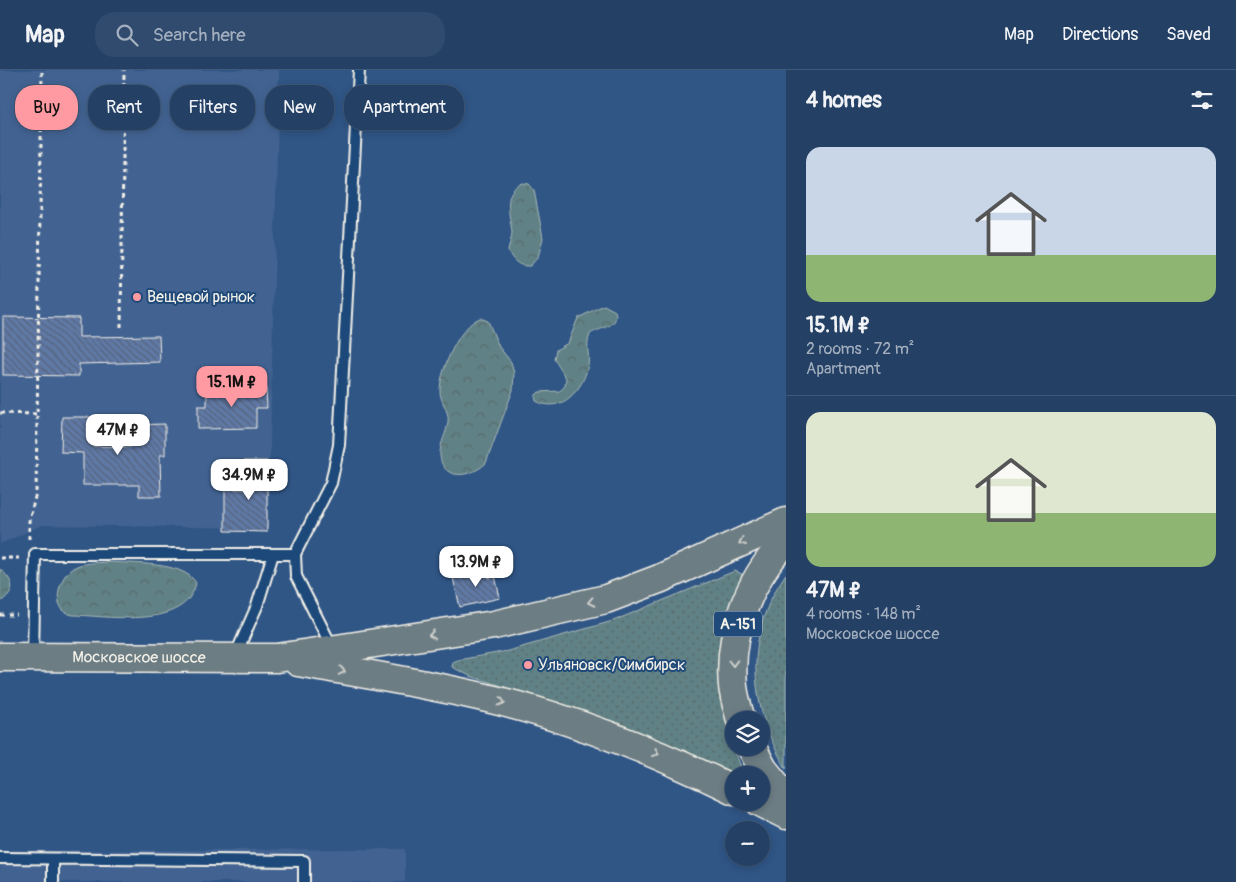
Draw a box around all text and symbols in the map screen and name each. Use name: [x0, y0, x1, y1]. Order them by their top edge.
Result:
search box: [95, 12, 445, 57]
text: Map: [25, 20, 65, 49]
icon: search: [113, 21, 141, 49]
text: Search here: [153, 23, 246, 47]
text: Map: [1004, 23, 1034, 46]
text: Directions: [1062, 23, 1138, 46]
text: Saved: [1166, 23, 1211, 46]
chip: Buy: [15, 85, 78, 130]
chip: Rent: [88, 85, 160, 130]
chip: Filters: [170, 85, 255, 130]
chip: New: [265, 85, 334, 130]
chip: Apartment: [344, 85, 464, 130]
icon: filters: [1188, 86, 1216, 114]
text: 4 homes: [806, 87, 882, 114]
icon: home: [966, 179, 1056, 269]
place label: Вещевой рынок: [147, 287, 255, 307]
marker: Вещевой рынок: [131, 291, 143, 303]
text: 15.1M ₽: [806, 312, 871, 339]
text: 2 rooms · 72 m²: [806, 339, 914, 359]
text: Apartment: [806, 359, 881, 379]
pin: 15.1M ₽: [186, 366, 278, 408]
text: 15.1M ₽: [207, 372, 257, 392]
pin: 47M ₽: [83, 414, 153, 456]
text: 47M ₽: [97, 420, 139, 440]
icon: home: [966, 445, 1056, 535]
pin: 34.9M ₽: [203, 458, 295, 501]
text: 34.9M ₽: [222, 465, 276, 485]
one-way arrow: [738, 536, 747, 546]
pin: 13.9M ₽: [430, 546, 522, 588]
text: 13.9M ₽: [450, 552, 502, 572]
text: 47M ₽: [806, 577, 862, 604]
one-way arrow: [586, 596, 595, 606]
text: 4 rooms · 148 m²: [806, 604, 921, 624]
road number: А-151: [714, 612, 762, 636]
text: Московское шоссе: [806, 624, 939, 644]
one-way arrow: [427, 629, 436, 639]
street label: Московское шоссе: [72, 647, 206, 668]
place label: Ульяновск/Симбирск: [538, 655, 685, 675]
marker: Ульяновск/Симбирск: [522, 659, 534, 671]
one-way arrow: [727, 659, 738, 667]
one-way arrow: [338, 665, 347, 675]
one-way arrow: [497, 697, 505, 707]
map controls: [725, 711, 770, 866]
button: layers: [725, 711, 770, 756]
one-way arrow: [651, 747, 660, 758]
button: +: [725, 766, 770, 811]
button: −: [725, 821, 770, 866]

